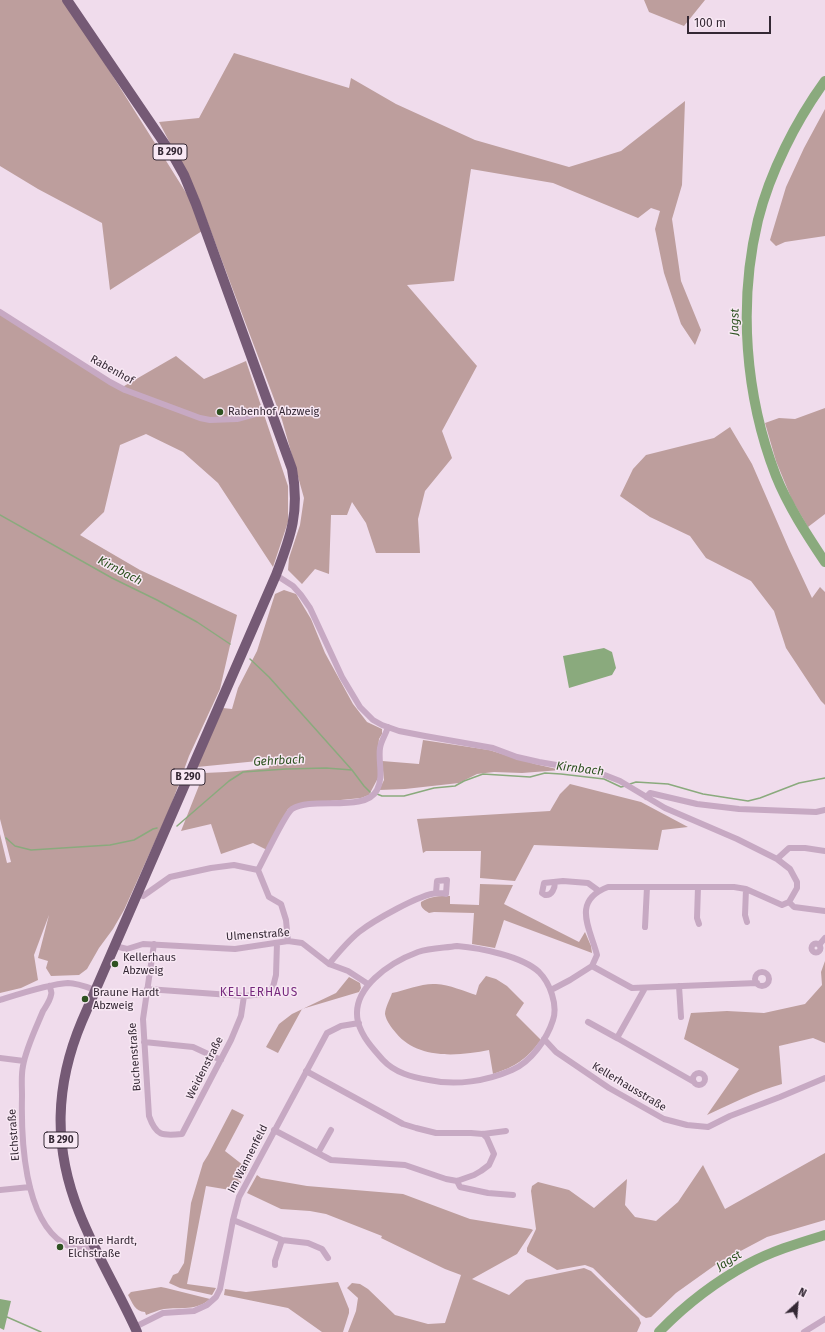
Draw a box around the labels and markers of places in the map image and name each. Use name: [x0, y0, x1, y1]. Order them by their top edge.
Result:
place label: Rabenhof Abzweig: [228, 405, 319, 419]
marker: Rabenhof Abzweig: [215, 407, 225, 417]
place label: Kellerhaus Abzweig: [123, 951, 176, 977]
marker: Kellerhaus Abzweig: [110, 959, 120, 969]
place label: Braune Hardt Abzweig: [93, 986, 159, 1012]
marker: Braune Hardt Abzweig: [80, 994, 90, 1004]
place label: Braune Hardt, Elchstraße: [68, 1234, 137, 1260]
marker: Braune Hardt, Elchstraße: [55, 1242, 65, 1252]

